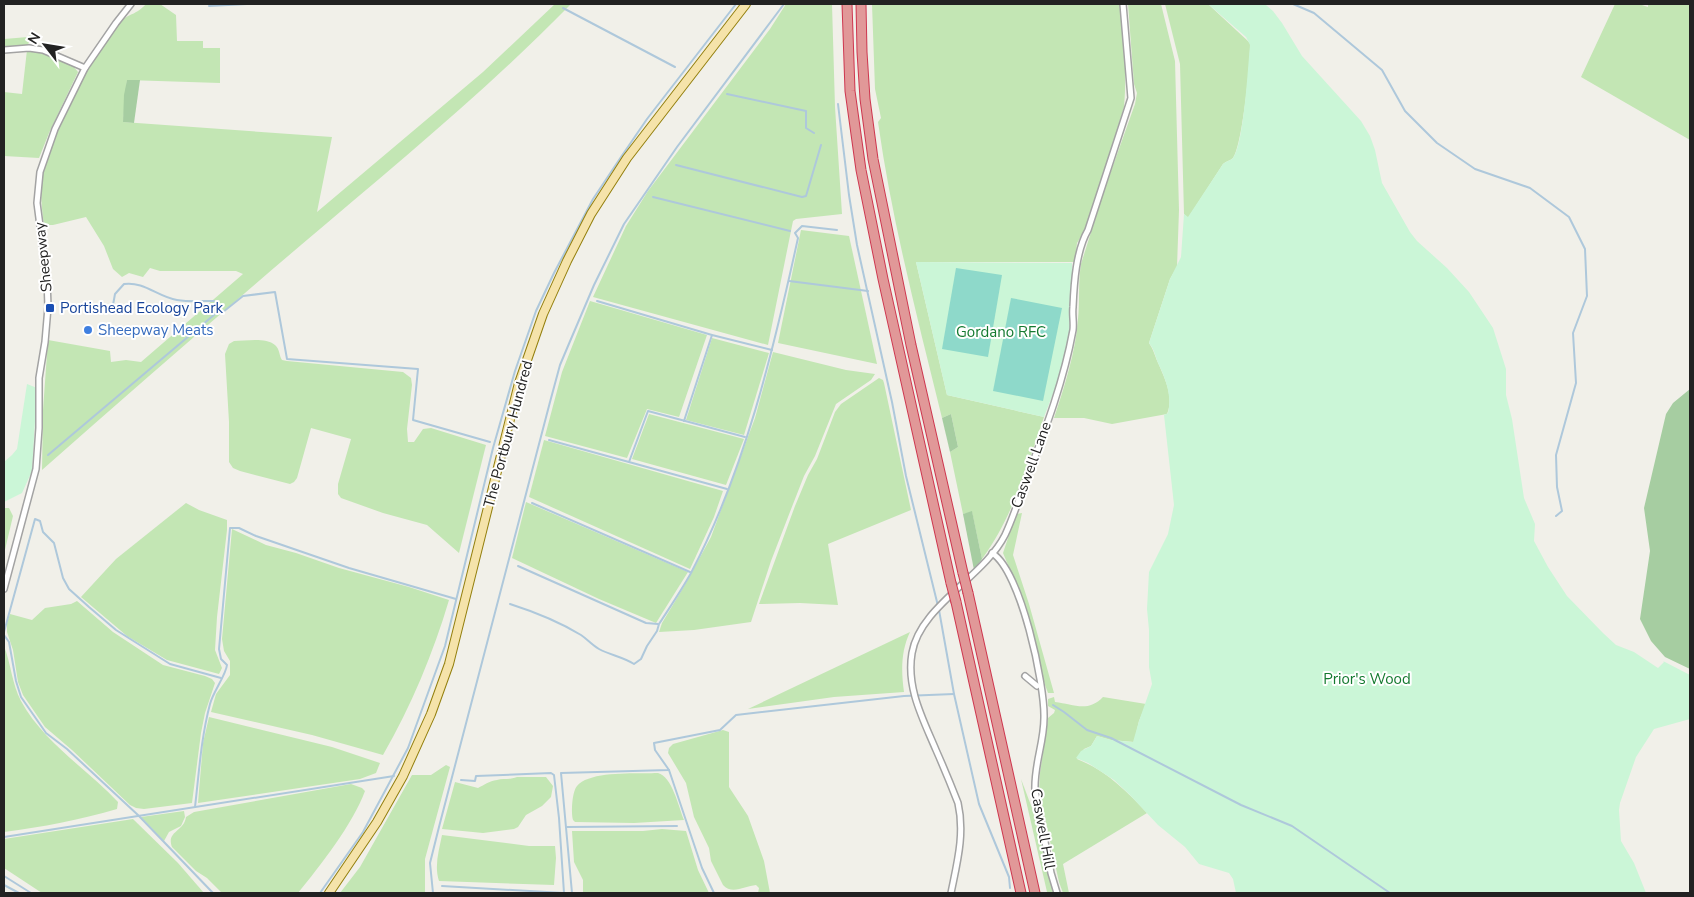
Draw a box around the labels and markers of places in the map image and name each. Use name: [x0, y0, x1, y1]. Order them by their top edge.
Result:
place label: Portishead Ecology Park: [60, 298, 224, 318]
marker: Portishead Ecology Park: [44, 302, 56, 314]
place label: Sheepway Meats: [98, 320, 213, 340]
marker: Sheepway Meats: [82, 324, 94, 336]

